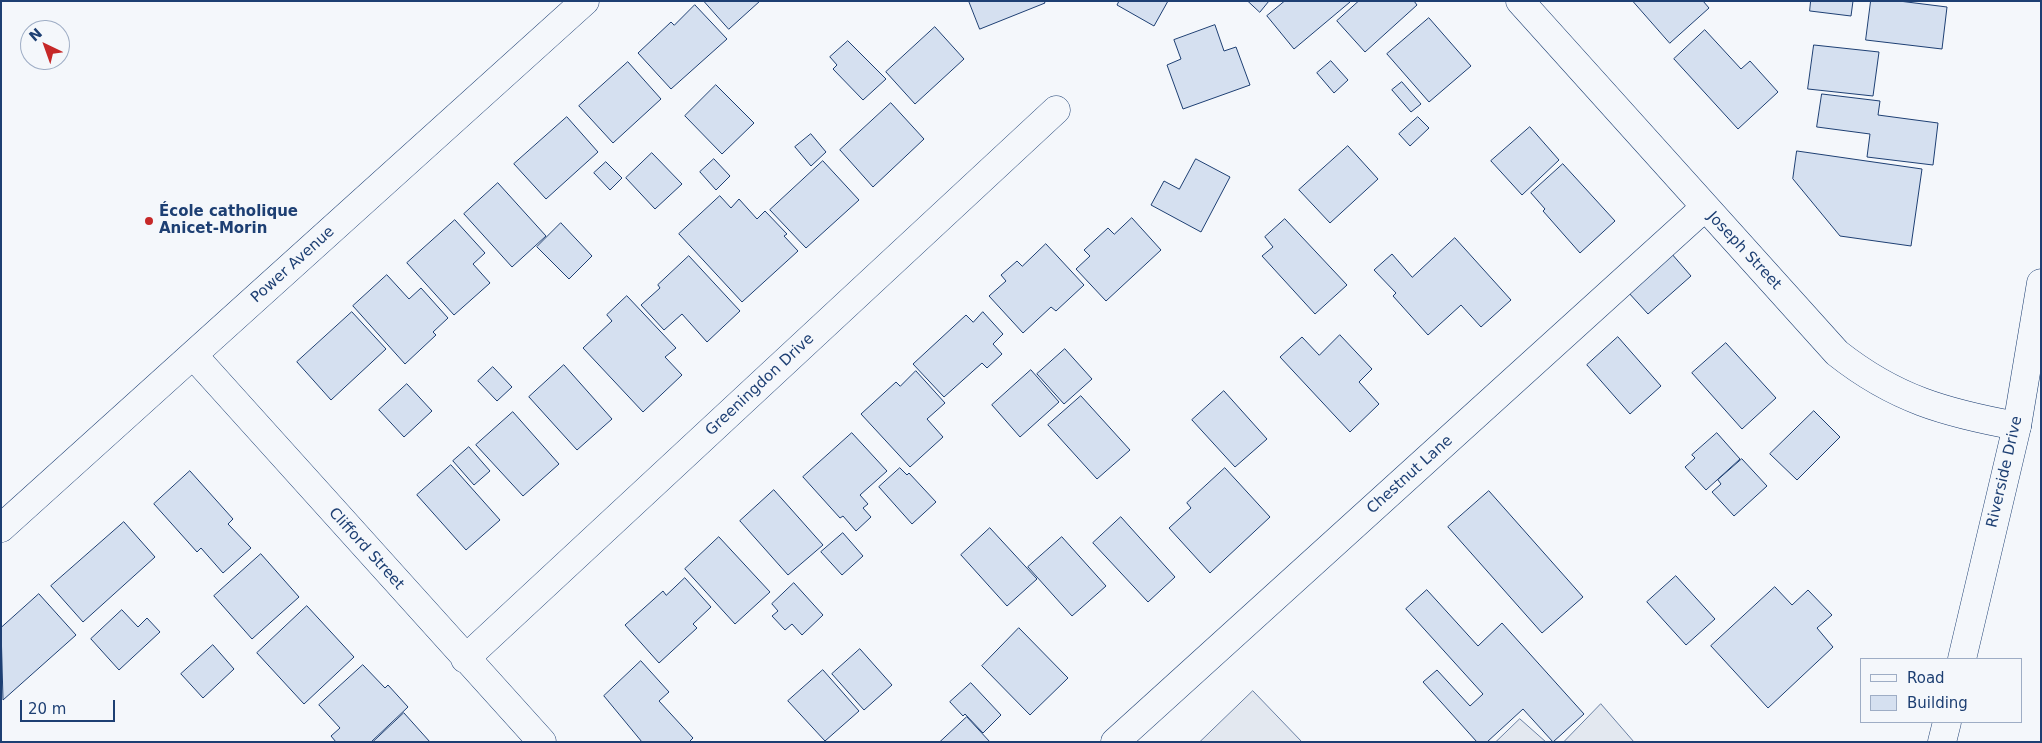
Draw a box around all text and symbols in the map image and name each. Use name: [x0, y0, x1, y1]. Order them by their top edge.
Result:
north arrow: [20, 20, 70, 70]
text: N: [26, 25, 45, 44]
place label: École catholique Anicet-Morin: [159, 203, 298, 238]
street label: Joseph Street: [1703, 208, 1785, 294]
marker: École catholique Anicet-Morin: [143, 215, 155, 227]
street label: Power Avenue: [248, 223, 338, 307]
street label: Greeningdon Drive: [702, 330, 818, 440]
street label: Riverside Drive: [1983, 414, 2027, 530]
street label: Chestnut Lane: [1364, 432, 1456, 518]
street label: Clifford Street: [324, 504, 408, 594]
legend: [1860, 658, 2022, 723]
text: Road: [1907, 669, 1945, 687]
scale bar: [22, 690, 118, 722]
text: Building: [1907, 694, 1968, 712]
text: 20 m: [28, 700, 66, 718]

